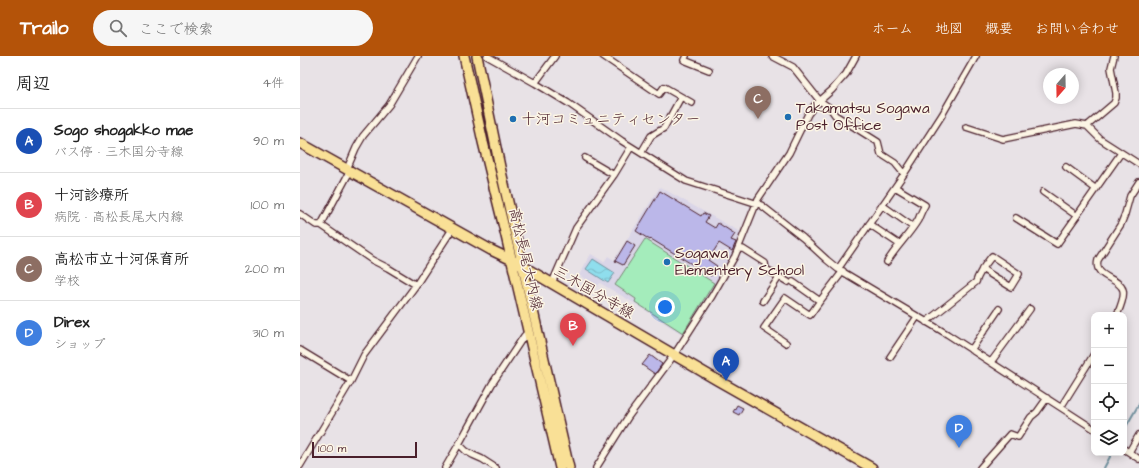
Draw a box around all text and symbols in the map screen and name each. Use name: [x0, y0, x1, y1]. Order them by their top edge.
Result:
search box: [93, 10, 373, 46]
text: Trailo: [20, 15, 69, 42]
icon: search: [107, 17, 129, 39]
text: ここで検索: [139, 19, 214, 40]
text: ホーム: [872, 19, 913, 39]
text: 地図: [935, 19, 963, 39]
text: 概要: [985, 19, 1013, 39]
text: お問い合わせ: [1035, 19, 1119, 39]
north arrow: [1043, 68, 1079, 104]
text: 周辺: [16, 72, 50, 96]
text: 4件: [262, 74, 284, 92]
pin: C: [745, 86, 771, 119]
place label: Takamatsu Sogawa Post Office: [796, 98, 930, 136]
place label: 十河コミュニティセンター: [521, 109, 700, 130]
marker: Takamatsu Sogawa Post Office: [783, 112, 793, 122]
marker: 十河コミュニティセンター: [508, 114, 518, 124]
text: Sogo shogakko mae: [54, 120, 193, 141]
text: A: [25, 132, 33, 150]
text: 90 m: [253, 132, 284, 150]
text: バス停 · 三木国分寺線: [54, 143, 183, 161]
text: 十河診療所: [54, 185, 129, 206]
text: B: [24, 196, 34, 214]
text: 100 m: [251, 196, 284, 214]
street label: 高松長尾大内線: [503, 206, 548, 313]
text: 病院 · 高松長尾大内線: [54, 208, 183, 226]
place label: Sogawa Elementery School: [675, 243, 804, 282]
text: 高松市立十河保育所: [54, 249, 189, 270]
marker: Sogawa Elementery School: [662, 257, 672, 267]
text: C: [24, 260, 34, 278]
text: 200 m: [245, 260, 284, 278]
street label: 三木国分寺線: [550, 261, 638, 324]
text: 学校: [54, 272, 80, 290]
your location: [655, 297, 675, 317]
text: Direx: [54, 312, 89, 333]
map controls: [1091, 312, 1127, 456]
button: +: [1091, 312, 1127, 348]
pin: B: [560, 313, 586, 346]
text: D: [25, 324, 33, 342]
text: 310 m: [252, 324, 284, 342]
text: ショップ: [54, 335, 105, 353]
pin: A: [713, 348, 739, 381]
button: −: [1091, 348, 1127, 384]
button: locate: [1091, 384, 1127, 420]
pin: D: [946, 415, 972, 448]
button: layers: [1091, 420, 1127, 456]
scale bar: [312, 440, 417, 459]
text: 100 m: [318, 441, 346, 456]

